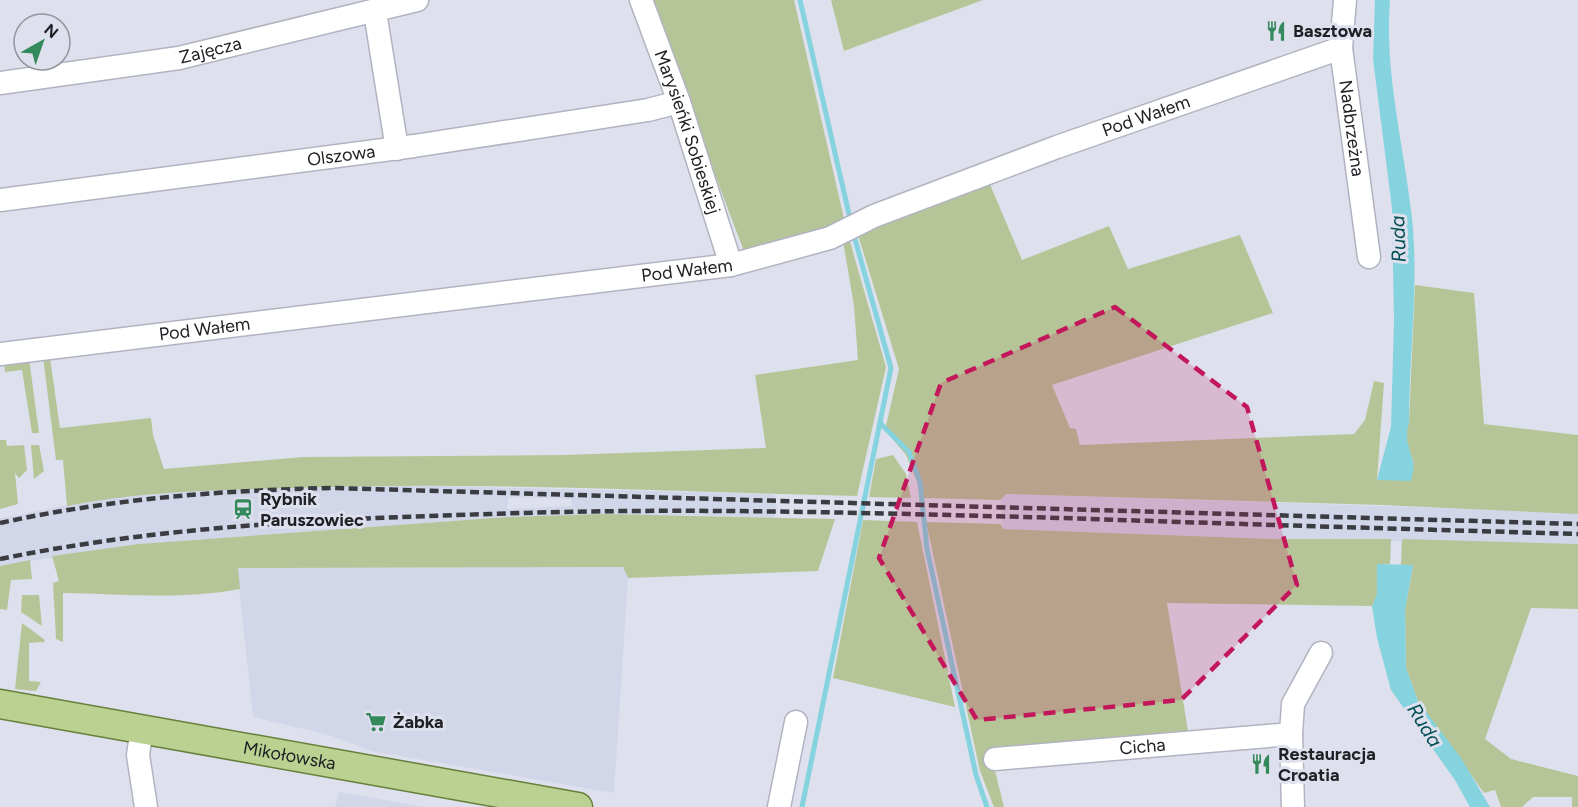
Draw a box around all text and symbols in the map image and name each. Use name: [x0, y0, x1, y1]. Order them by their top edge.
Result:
north arrow: [12, 12, 72, 72]
restaurant icon: Basztowa: [1264, 19, 1288, 43]
text: N: [40, 20, 62, 42]
place label: Basztowa: [1293, 20, 1372, 42]
street label: Zajęcza: [177, 32, 244, 69]
street label: Marysieńki Sobieskiej: [650, 47, 725, 217]
street label: Nadbrzeżna: [1334, 79, 1369, 178]
street label: Pod Wałem: [1099, 91, 1193, 141]
street label: Olszowa: [306, 140, 376, 171]
water label: Ruda: [1385, 215, 1411, 263]
street label: Pod Wałem: [640, 254, 734, 287]
street label: Pod Wałem: [158, 313, 251, 346]
place label: Rybnik Paruszowiec: [260, 488, 364, 531]
station icon: Rybnik Paruszowiec: [231, 497, 255, 521]
water label: Ruda: [1402, 699, 1448, 752]
supermarket icon: Żabka: [364, 710, 388, 734]
place label: Żabka: [393, 711, 444, 733]
street label: Cicha: [1119, 734, 1166, 759]
street label: Mikołowska: [241, 737, 338, 775]
place label: Restauracja Croatia: [1278, 743, 1376, 786]
restaurant icon: Restauracja Croatia: [1249, 752, 1273, 776]

